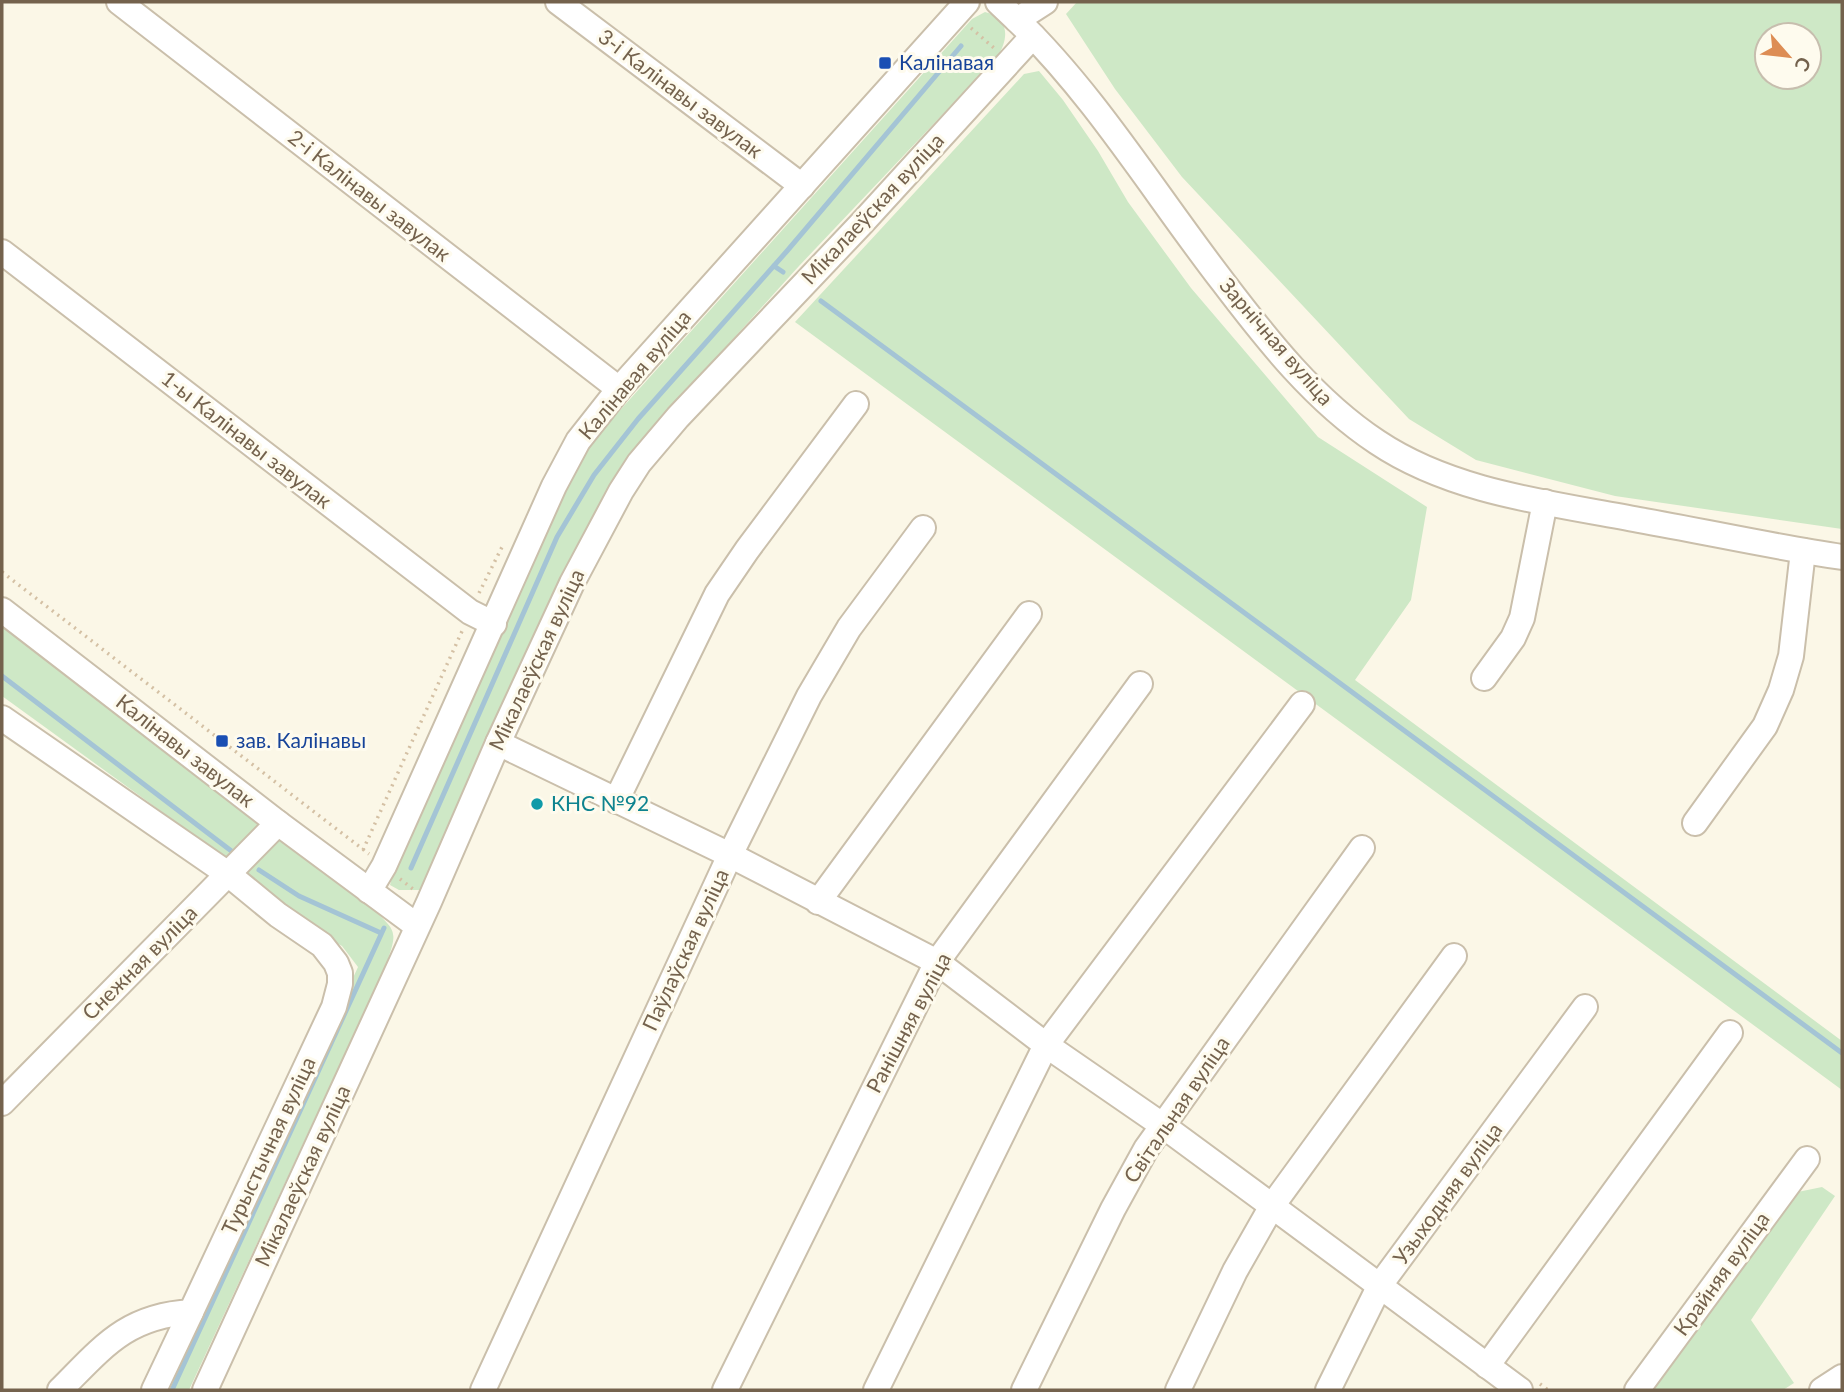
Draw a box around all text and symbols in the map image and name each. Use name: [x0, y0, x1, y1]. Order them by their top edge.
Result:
north arrow: [1753, 21, 1823, 91]
street label: 3-і Калінавы завулак: [594, 23, 768, 163]
place label: Калінавая: [899, 49, 994, 74]
text: С: [1790, 53, 1817, 76]
marker: Калінавая: [877, 55, 893, 71]
street label: 2-і Калінавы завулак: [284, 124, 456, 266]
street label: Мікалаеўская вуліца: [795, 127, 948, 289]
street label: Зарнічная вуліца: [1215, 272, 1339, 410]
street label: Калінавая вуліца: [573, 304, 695, 444]
street label: 1-ы Калінавы завулак: [157, 365, 337, 513]
street label: Мікалаеўская вуліца: [483, 565, 589, 754]
street label: Калінавы завулак: [112, 688, 260, 812]
place label: зав. Калінавы: [236, 727, 366, 752]
marker: зав. Калінавы: [214, 733, 230, 749]
place label: КНС №92: [551, 790, 649, 815]
marker: КНС №92: [529, 796, 545, 812]
street label: Паўлаўская вуліца: [636, 864, 733, 1034]
street label: Снежная вуліца: [76, 899, 201, 1024]
street label: Ранішняя вуліца: [860, 948, 955, 1097]
street label: Світальная вуліца: [1118, 1031, 1234, 1187]
street label: Турыстычная вуліца: [215, 1052, 320, 1238]
street label: Мікалаеўская вуліца: [249, 1081, 355, 1270]
street label: Узыходняя вуліца: [1387, 1117, 1507, 1269]
street label: Крайняя вуліца: [1668, 1206, 1774, 1340]

